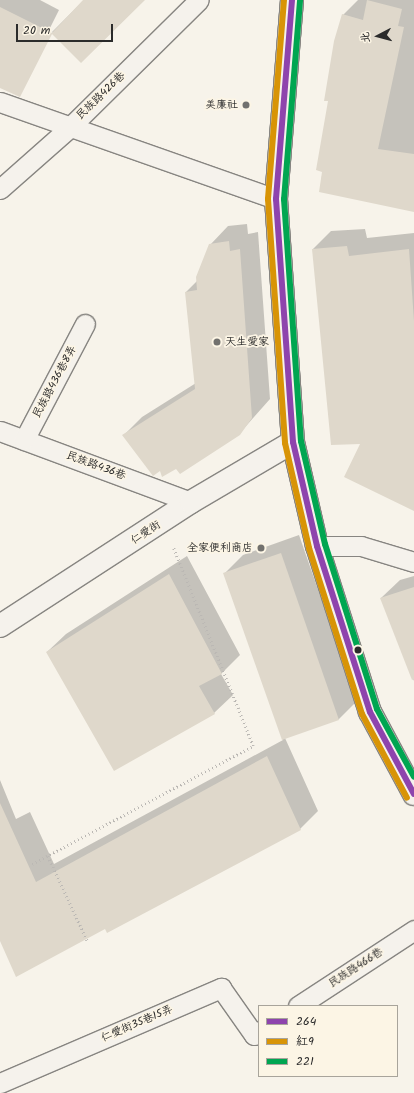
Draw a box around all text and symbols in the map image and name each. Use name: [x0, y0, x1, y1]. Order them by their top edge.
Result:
scale bar: [18, 16, 115, 42]
north arrow: [358, 16, 398, 56]
text: 20 m: [23, 21, 50, 40]
text: 北: [357, 31, 376, 44]
street label: 民族路426巷: [74, 70, 128, 122]
place label: 美廉社: [205, 98, 238, 112]
marker: 美廉社: [241, 100, 251, 110]
place label: 天生愛家: [225, 335, 269, 349]
marker: 天生愛家: [212, 337, 222, 347]
street label: 民族路436巷8弄: [30, 344, 80, 420]
street label: 民族路436巷: [64, 449, 128, 483]
street label: 仁愛街: [129, 518, 163, 548]
place label: 全家便利商店: [187, 541, 253, 555]
marker: 全家便利商店: [256, 543, 266, 553]
unlabelled marker: [353, 645, 363, 655]
street label: 民族路466巷: [326, 946, 386, 990]
street label: 仁愛街35巷15弄: [99, 1003, 175, 1045]
legend: [258, 1005, 398, 1077]
text: 264: [296, 1012, 316, 1031]
text: 紅9: [296, 1032, 314, 1051]
text: 221: [296, 1052, 314, 1071]

